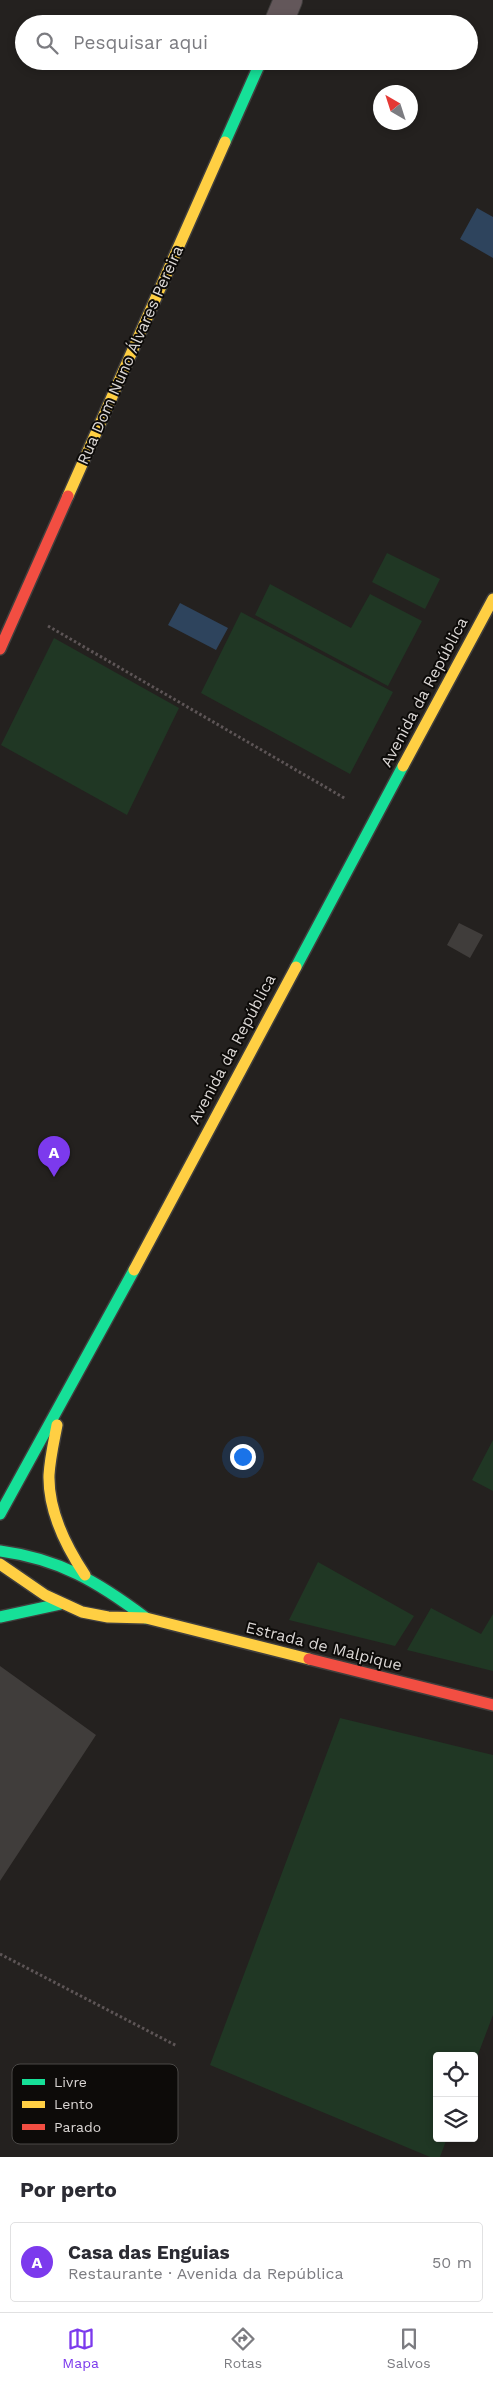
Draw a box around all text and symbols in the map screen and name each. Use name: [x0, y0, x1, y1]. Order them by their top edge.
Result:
search box: [15, 15, 478, 70]
icon: search: [33, 29, 61, 57]
text: Pesquisar aqui: [73, 31, 208, 54]
north arrow: [373, 85, 418, 130]
street label: Rua Dom Nuno Álvares Pereira: [73, 243, 187, 467]
street label: Avenida da República: [376, 614, 472, 770]
street label: Avenida da República: [184, 971, 280, 1127]
pin: A: [38, 1136, 70, 1177]
your location: [230, 1444, 256, 1470]
street label: Estrada de Malpique: [244, 1617, 404, 1675]
map controls: [433, 2052, 478, 2142]
button: locate: [433, 2052, 478, 2097]
legend: [12, 2064, 178, 2144]
text: Livre: [54, 2074, 87, 2090]
text: Lento: [54, 2096, 93, 2112]
button: layers: [433, 2097, 478, 2142]
text: Parado: [54, 2119, 101, 2135]
text: Por perto: [20, 2177, 117, 2202]
text: Casa das Enguias: [68, 2241, 230, 2264]
text: A: [32, 2253, 42, 2272]
text: 50 m: [432, 2253, 472, 2272]
text: Restaurante · Avenida da República: [68, 2264, 343, 2283]
tab: Mapa: [62, 2325, 99, 2371]
tab: Rotas: [224, 2325, 262, 2371]
tab: Salvos: [387, 2325, 431, 2371]

